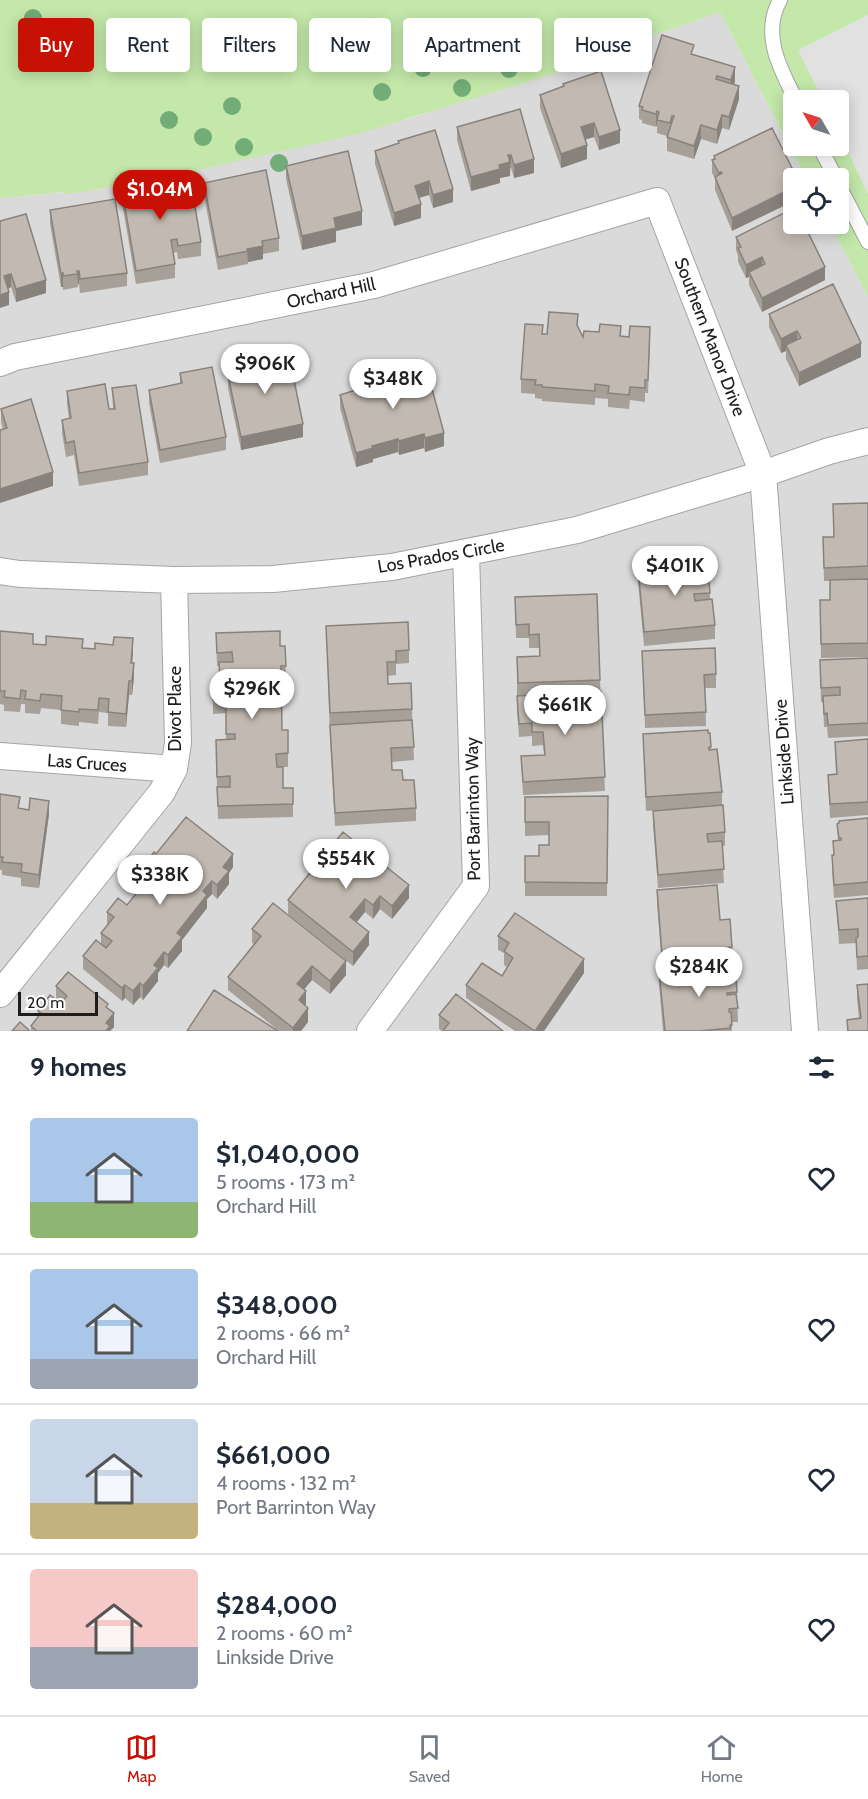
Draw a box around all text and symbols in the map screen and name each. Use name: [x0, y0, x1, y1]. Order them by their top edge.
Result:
chip: Buy: [18, 18, 94, 72]
chip: Rent: [106, 18, 190, 72]
chip: Filters: [202, 18, 297, 72]
chip: New: [309, 18, 391, 72]
chip: Apartment: [403, 18, 542, 72]
chip: House: [554, 18, 652, 72]
north arrow: [783, 90, 849, 156]
map controls: [783, 90, 849, 234]
button: locate: [783, 168, 849, 234]
pin: $1.04M: [111, 170, 209, 221]
text: $1.04M: [127, 177, 193, 201]
street label: Southern Manor Drive: [670, 255, 750, 419]
street label: Orchard Hill: [285, 273, 378, 313]
pin: $906K: [223, 344, 307, 395]
text: $906K: [235, 351, 295, 375]
pin: $348K: [351, 359, 435, 410]
text: $348K: [363, 366, 423, 390]
street label: Los Prados Circle: [376, 534, 506, 578]
pin: $401K: [633, 546, 717, 597]
text: $401K: [646, 553, 704, 577]
street label: Divot Place: [164, 666, 186, 752]
pin: $296K: [210, 669, 294, 720]
text: $296K: [223, 676, 281, 700]
pin: $661K: [523, 685, 607, 736]
text: $661K: [538, 692, 592, 716]
street label: Linkside Drive: [769, 698, 799, 806]
street label: Port Barrinton Way: [461, 737, 485, 881]
street label: Las Cruces: [46, 749, 128, 777]
pin: $554K: [304, 839, 388, 890]
text: $554K: [317, 846, 375, 870]
pin: $338K: [118, 855, 202, 906]
text: $338K: [131, 862, 189, 886]
pin: $284K: [657, 947, 741, 998]
text: $284K: [669, 954, 729, 978]
scale bar: [18, 989, 98, 1016]
text: 20 m: [27, 993, 64, 1012]
text: 9 homes: [30, 1051, 127, 1083]
icon: filters: [805, 1051, 838, 1084]
text: $1,040,000: [216, 1138, 360, 1170]
icon: home: [78, 1142, 150, 1214]
icon: heart: [805, 1162, 838, 1195]
text: 5 rooms · 173 m²: [216, 1170, 355, 1194]
text: Orchard Hill: [216, 1194, 316, 1218]
text: $348,000: [216, 1289, 338, 1321]
icon: home: [78, 1293, 150, 1365]
icon: heart: [805, 1313, 838, 1346]
text: 2 rooms · 66 m²: [216, 1321, 350, 1345]
text: Orchard Hill: [216, 1345, 316, 1369]
text: $661,000: [216, 1439, 331, 1471]
icon: home: [78, 1443, 150, 1515]
icon: heart: [805, 1463, 838, 1496]
text: 4 rooms · 132 m²: [216, 1471, 356, 1495]
text: Port Barrinton Way: [216, 1495, 376, 1519]
text: $284,000: [216, 1589, 338, 1621]
icon: home: [78, 1593, 150, 1665]
icon: heart: [805, 1613, 838, 1646]
text: 2 rooms · 60 m²: [216, 1621, 353, 1645]
text: Linkside Drive: [216, 1645, 334, 1669]
tab: Map: [125, 1731, 158, 1786]
tab: Saved: [409, 1731, 450, 1786]
tab: Home: [701, 1731, 743, 1786]

